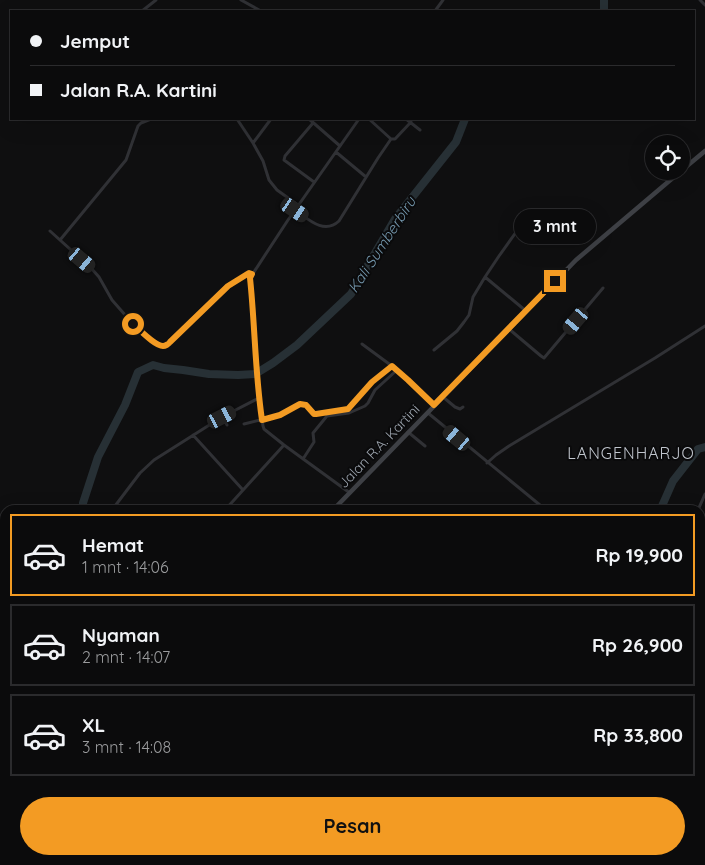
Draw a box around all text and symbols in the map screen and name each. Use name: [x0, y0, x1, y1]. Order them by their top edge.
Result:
text: Jemput: [60, 29, 130, 53]
text: Jalan R.A. Kartini: [60, 78, 217, 102]
map controls: [645, 135, 690, 180]
button: locate: [645, 135, 690, 180]
water label: Kali Sumberbiru: [344, 192, 420, 296]
car: [278, 195, 311, 225]
callout: 3 mnt: [514, 208, 596, 244]
text: 3 mnt: [533, 216, 577, 236]
car: [65, 245, 98, 275]
route end: [544, 270, 566, 292]
car: [560, 305, 591, 337]
route start: [122, 313, 144, 335]
street label: Jalan R.A. Kartini: [334, 400, 424, 492]
car: [205, 404, 238, 430]
car: [440, 423, 473, 453]
district label: LANGENHARJO: [567, 443, 695, 463]
icon: car: [22, 533, 67, 578]
text: Hemat: [82, 533, 144, 557]
text: Rp 19,900: [596, 543, 683, 567]
text: 1 mnt · 14:06: [82, 557, 169, 577]
icon: car: [22, 623, 67, 668]
text: Nyaman: [82, 623, 160, 647]
text: Rp 26,900: [592, 633, 683, 657]
text: 2 mnt · 14:07: [82, 647, 170, 667]
icon: car: [22, 713, 67, 758]
text: XL: [82, 713, 105, 737]
text: Rp 33,800: [593, 723, 683, 747]
text: 3 mnt · 14:08: [82, 737, 171, 757]
button: Pesan: [20, 797, 685, 855]

